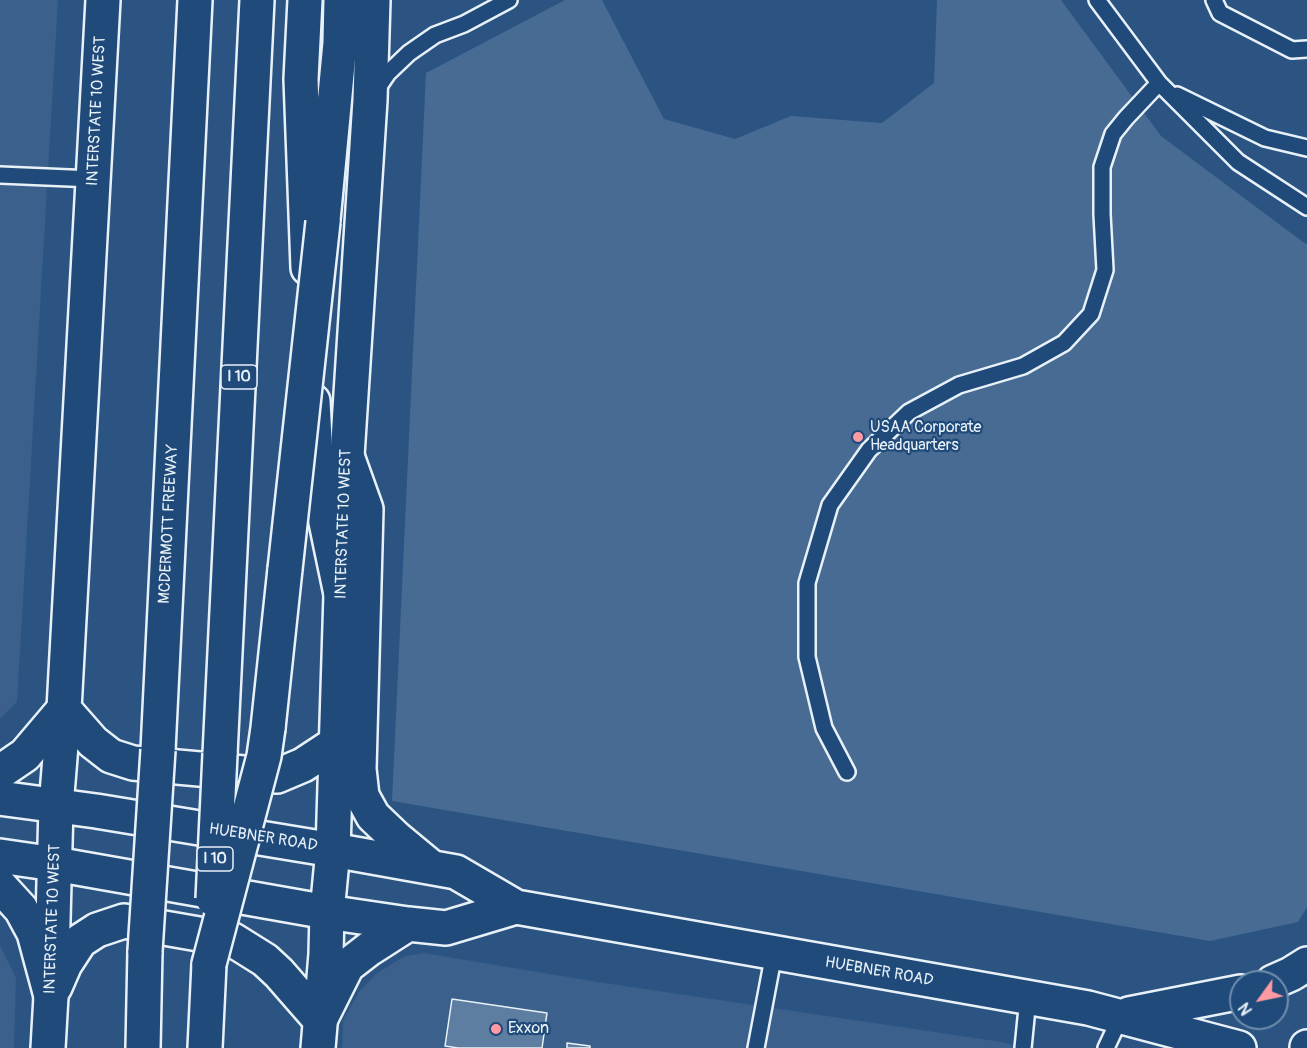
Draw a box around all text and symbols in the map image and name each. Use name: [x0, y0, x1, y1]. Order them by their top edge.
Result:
street label: INTERSTATE 10 WEST: [83, 36, 111, 186]
road number: I 10: [221, 365, 257, 389]
place label: USAA Corporate Headquarters: [870, 418, 981, 456]
marker: USAA Corporate Headquarters: [851, 430, 865, 444]
street label: MCDERMOTT FREEWAY: [155, 444, 183, 604]
street label: INTERSTATE 10 WEST: [332, 449, 356, 599]
street label: HUEBNER ROAD: [207, 820, 319, 856]
street label: INTERSTATE 10 WEST: [41, 844, 65, 994]
road number: I 10: [197, 847, 233, 871]
street label: HUEBNER ROAD: [823, 953, 935, 991]
north arrow: [1229, 970, 1289, 1030]
text: N: [1234, 999, 1257, 1019]
place label: Exxon: [508, 1019, 549, 1039]
marker: Exxon: [489, 1022, 503, 1036]

